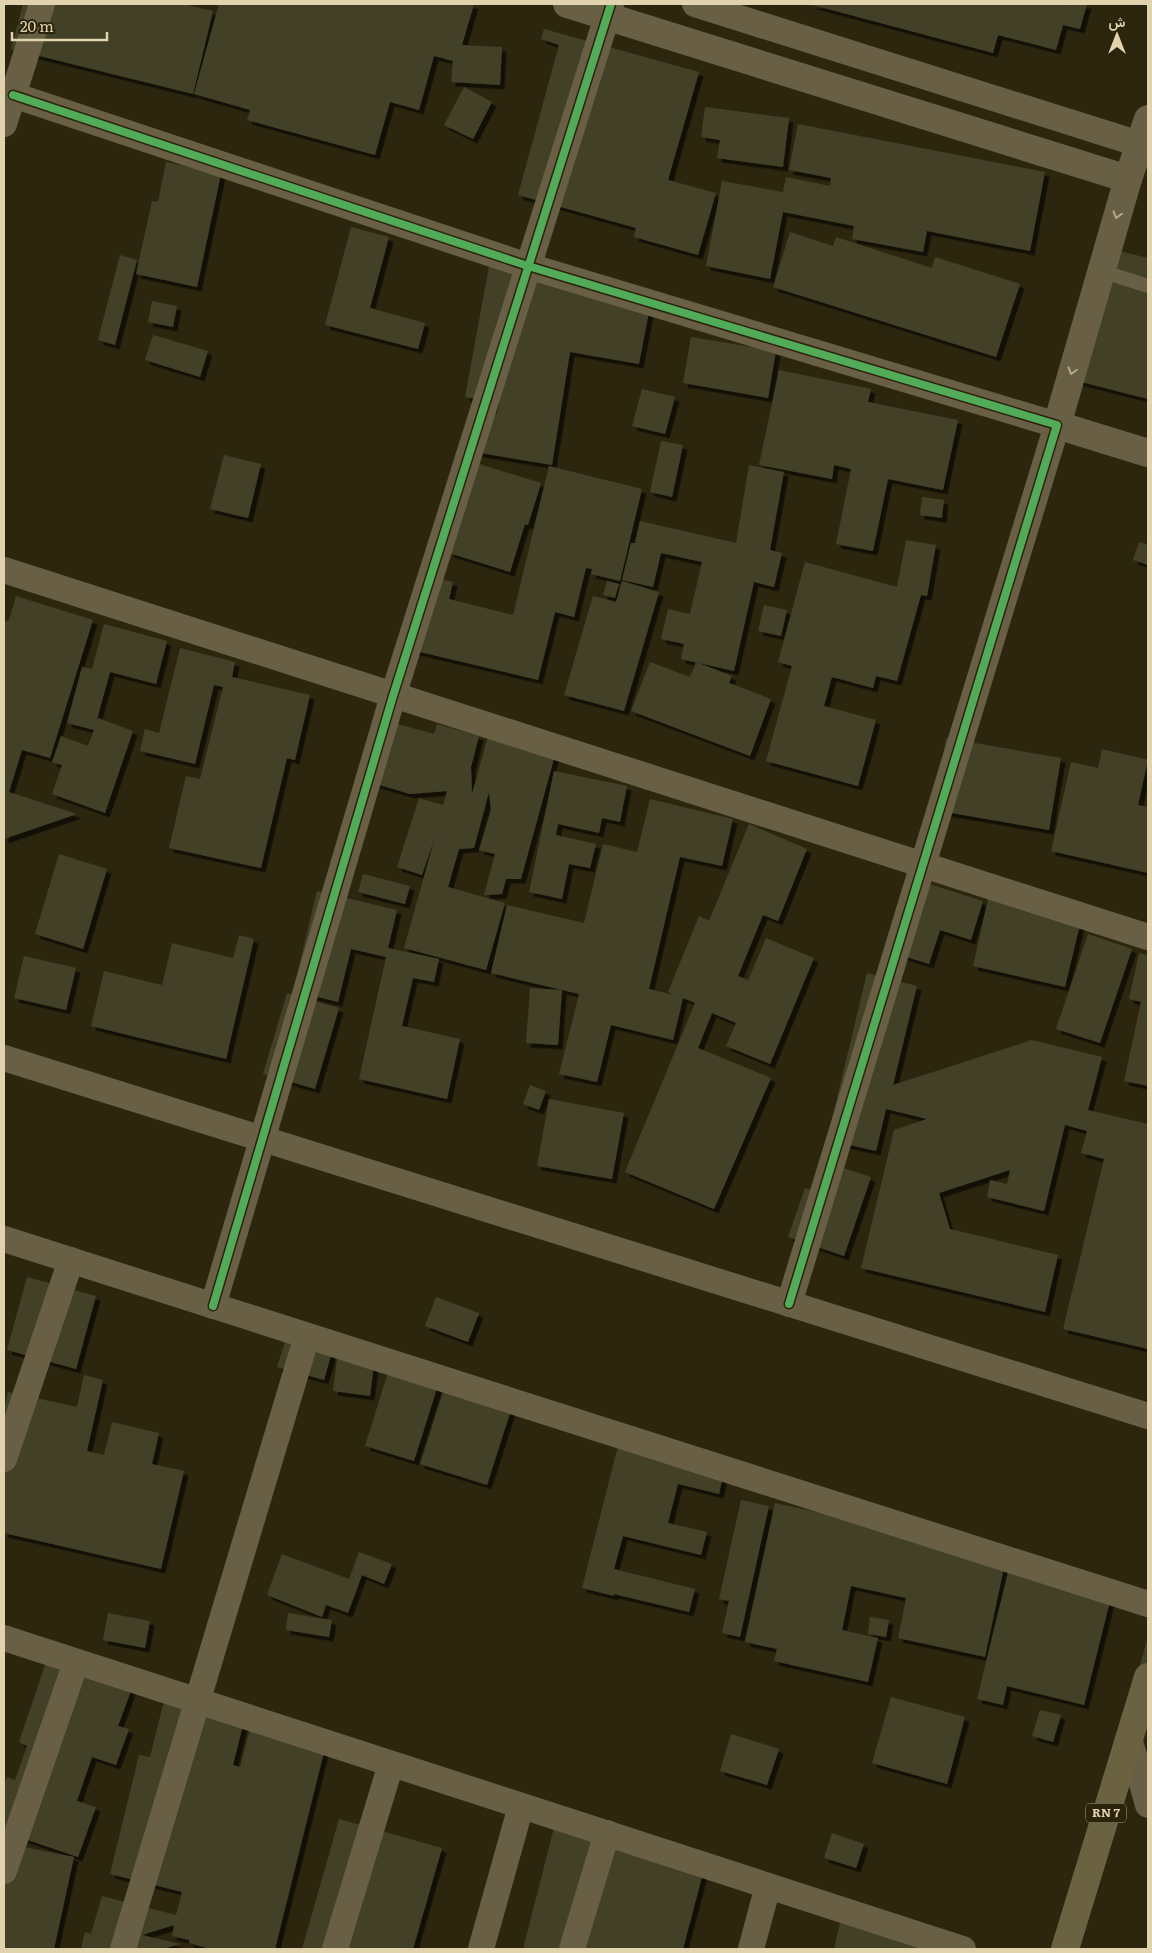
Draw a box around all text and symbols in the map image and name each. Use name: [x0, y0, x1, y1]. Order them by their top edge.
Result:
scale bar: [12, 10, 108, 42]
north arrow: [1092, 10, 1142, 60]
text: ش: [1109, 11, 1126, 31]
text: 20 m: [20, 14, 54, 37]
one-way arrow: [1112, 211, 1123, 220]
one-way arrow: [1067, 367, 1078, 376]
road number: RN 7: [1086, 1804, 1126, 1822]

